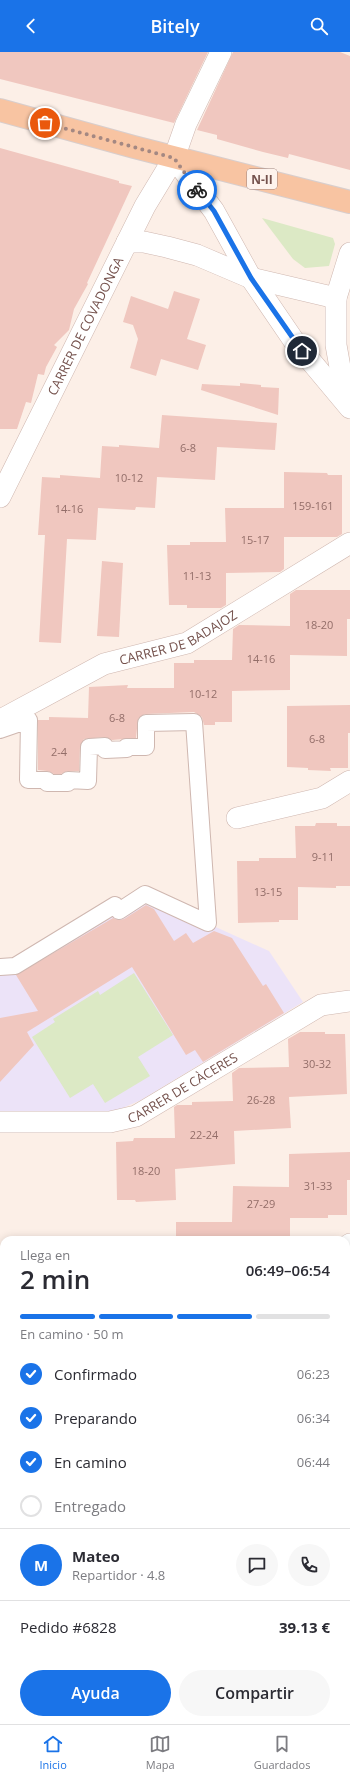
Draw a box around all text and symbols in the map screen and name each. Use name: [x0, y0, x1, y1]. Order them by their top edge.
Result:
text: Bitely: [150, 14, 200, 38]
icon: back: [20, 15, 42, 37]
icon: search: [308, 15, 330, 37]
pin: [28, 106, 62, 140]
icon: bag: [34, 112, 56, 134]
road number: N-II: [247, 169, 277, 189]
courier: [177, 170, 217, 210]
icon: bike: [186, 179, 208, 201]
street label: CARRER DE COVADONGA: [43, 253, 128, 398]
pin: [285, 334, 319, 368]
icon: home: [291, 340, 313, 362]
house number: 6-8: [180, 440, 196, 455]
house number: 10-12: [115, 470, 143, 485]
house number: 159-161: [292, 498, 334, 513]
house number: 14-16: [55, 501, 83, 516]
house number: 15-17: [241, 532, 269, 547]
house number: 11-13: [183, 568, 211, 583]
street label: CARRER DE BADAJOZ: [117, 606, 240, 669]
house number: 18-20: [305, 617, 333, 632]
house number: 14-16: [247, 651, 275, 666]
house number: 10-12: [189, 686, 217, 701]
house number: 6-8: [109, 710, 125, 725]
house number: 6-8: [309, 731, 325, 746]
house number: 2-4: [51, 744, 68, 759]
house number: 9-11: [312, 849, 334, 864]
house number: 13-15: [254, 884, 282, 899]
street label: CARRER DE CÀCERES: [126, 1048, 241, 1127]
house number: 30-32: [303, 1056, 331, 1071]
house number: 26-28: [247, 1092, 275, 1107]
house number: 22-24: [190, 1127, 219, 1142]
house number: 18-20: [132, 1163, 160, 1178]
house number: 31-33: [304, 1178, 332, 1193]
house number: 27-29: [247, 1196, 275, 1211]
text: Llega en: [20, 1246, 70, 1264]
text: 06:49–06:54: [246, 1260, 330, 1280]
text: 2 min: [20, 1261, 90, 1297]
text: En camino · 50 m: [20, 1325, 124, 1343]
icon: check: [20, 1363, 42, 1385]
text: Confirmado: [54, 1364, 137, 1384]
text: 06:23: [297, 1365, 330, 1383]
icon: check: [20, 1407, 42, 1429]
text: Preparando: [54, 1408, 137, 1428]
text: 06:34: [297, 1409, 330, 1427]
icon: check: [20, 1451, 42, 1473]
text: En camino: [54, 1452, 127, 1472]
text: 06:44: [297, 1453, 330, 1471]
text: Entregado: [54, 1496, 126, 1516]
button: chat: [236, 1544, 278, 1586]
button: phone: [288, 1544, 330, 1586]
text: Mateo: [72, 1546, 120, 1566]
text: M: [34, 1555, 48, 1575]
text: Repartidor · 4.8: [72, 1566, 165, 1584]
text: Pedido #6828: [20, 1617, 117, 1637]
text: 39.13 €: [279, 1617, 330, 1637]
button: Ayuda: [20, 1670, 171, 1716]
button: Compartir: [179, 1670, 330, 1716]
tab: Inicio: [40, 1733, 67, 1772]
tab: Mapa: [146, 1733, 175, 1772]
tab: Guardados: [254, 1733, 310, 1772]

